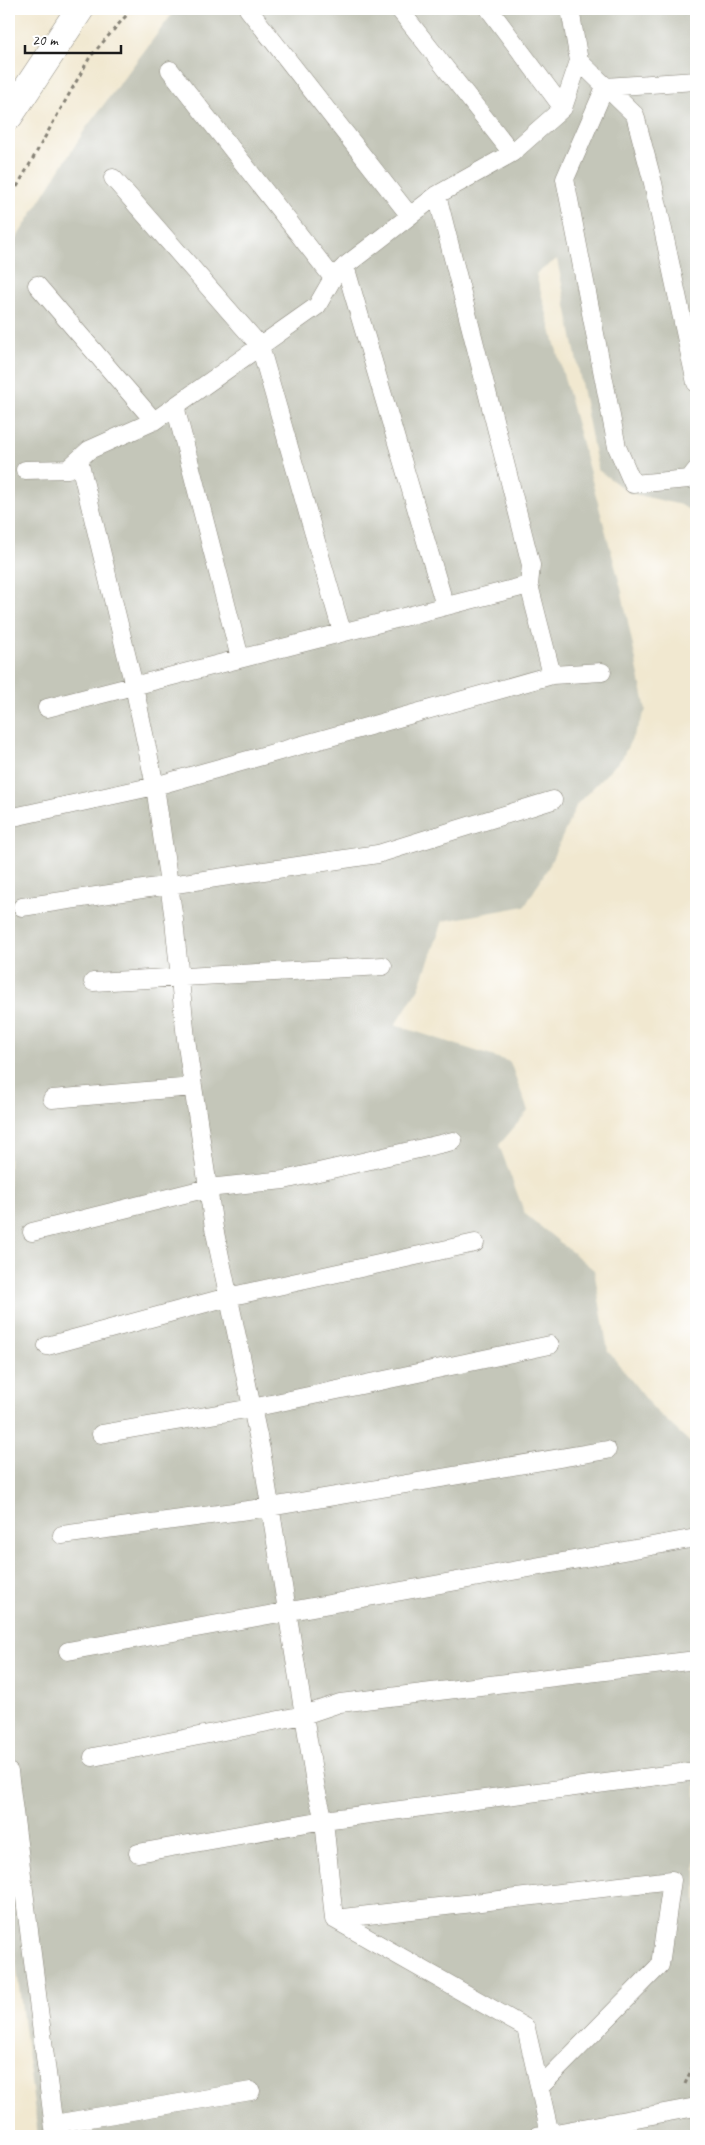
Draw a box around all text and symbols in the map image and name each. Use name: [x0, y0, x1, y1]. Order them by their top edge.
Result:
scale bar: [25, 22, 121, 54]
text: 20 m: [32, 31, 59, 50]

